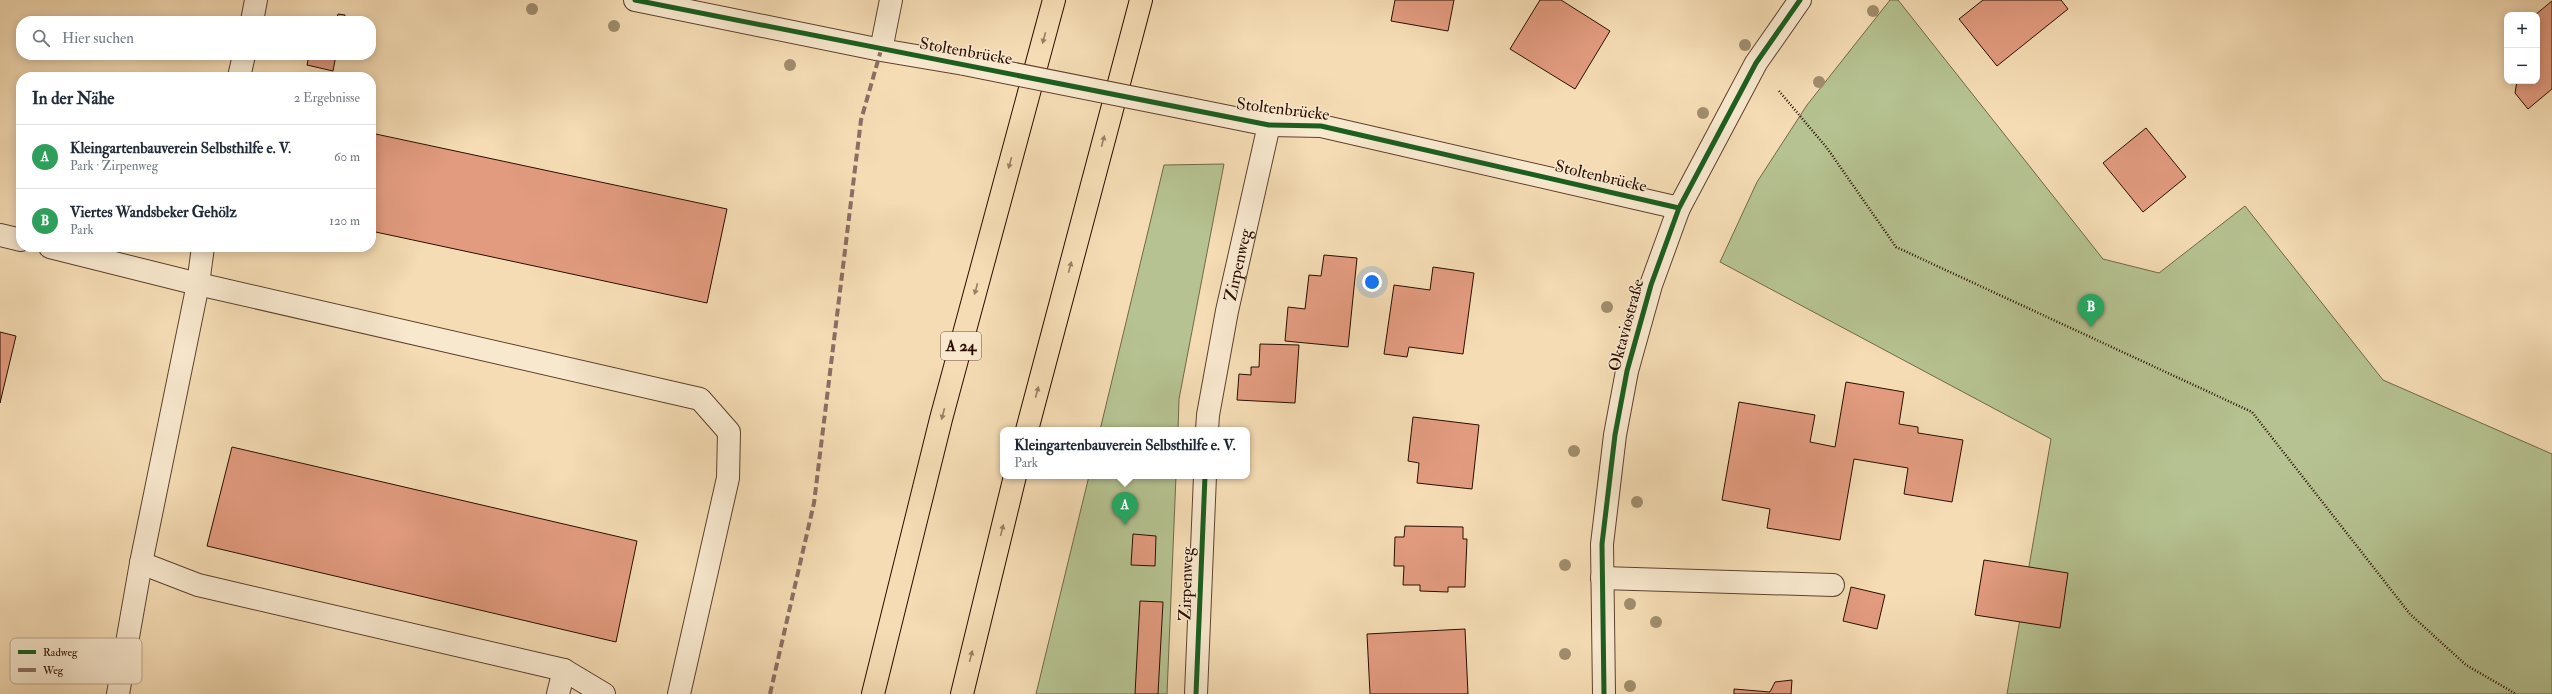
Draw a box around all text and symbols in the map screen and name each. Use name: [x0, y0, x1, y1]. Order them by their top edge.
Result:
map controls: [2504, 12, 2540, 84]
button: +: [2504, 12, 2540, 48]
search box: [16, 16, 376, 60]
icon: search: [30, 27, 52, 49]
text: Hier suchen: [62, 29, 134, 48]
one-way arrow: [1040, 31, 1046, 44]
street label: Stoltenbrücke: [918, 33, 1014, 69]
button: −: [2504, 48, 2540, 84]
text: In der Nähe: [32, 88, 114, 109]
text: 2 Ergebnisse: [294, 90, 360, 106]
street label: Stoltenbrücke: [1235, 93, 1331, 125]
one-way arrow: [1101, 135, 1107, 147]
text: Kleingartenbauverein Selbsthilfe e. V.: [70, 139, 291, 158]
text: A: [41, 149, 49, 165]
text: 60 m: [334, 149, 360, 165]
street label: Stoltenbrücke: [1553, 155, 1649, 197]
one-way arrow: [1007, 157, 1013, 169]
text: Park · Zirpenweg: [70, 158, 158, 174]
text: Viertes Wandsbeker Gehölz: [70, 203, 237, 222]
text: B: [41, 213, 49, 229]
text: 120 m: [329, 213, 360, 229]
text: Park: [70, 222, 94, 238]
street label: Zirpenweg: [1219, 226, 1256, 303]
one-way arrow: [1067, 260, 1073, 272]
your location: [1362, 272, 1382, 292]
street label: Oktaviostraße: [1604, 276, 1648, 374]
one-way arrow: [973, 283, 979, 295]
pin: B: [2078, 294, 2104, 327]
road number: A 24: [941, 332, 981, 360]
one-way arrow: [1034, 386, 1040, 398]
one-way arrow: [939, 408, 945, 421]
popup: [1000, 427, 1250, 479]
text: Kleingartenbauverein Selbsthilfe e. V.: [1014, 436, 1236, 455]
text: Park: [1014, 455, 1038, 471]
pin: A: [1112, 492, 1138, 525]
one-way arrow: [1000, 524, 1006, 536]
street label: Zirpenweg: [1174, 546, 1199, 621]
legend: [10, 638, 142, 684]
text: Radweg: [43, 646, 78, 659]
one-way arrow: [969, 650, 975, 662]
text: Weg: [42, 664, 64, 677]

